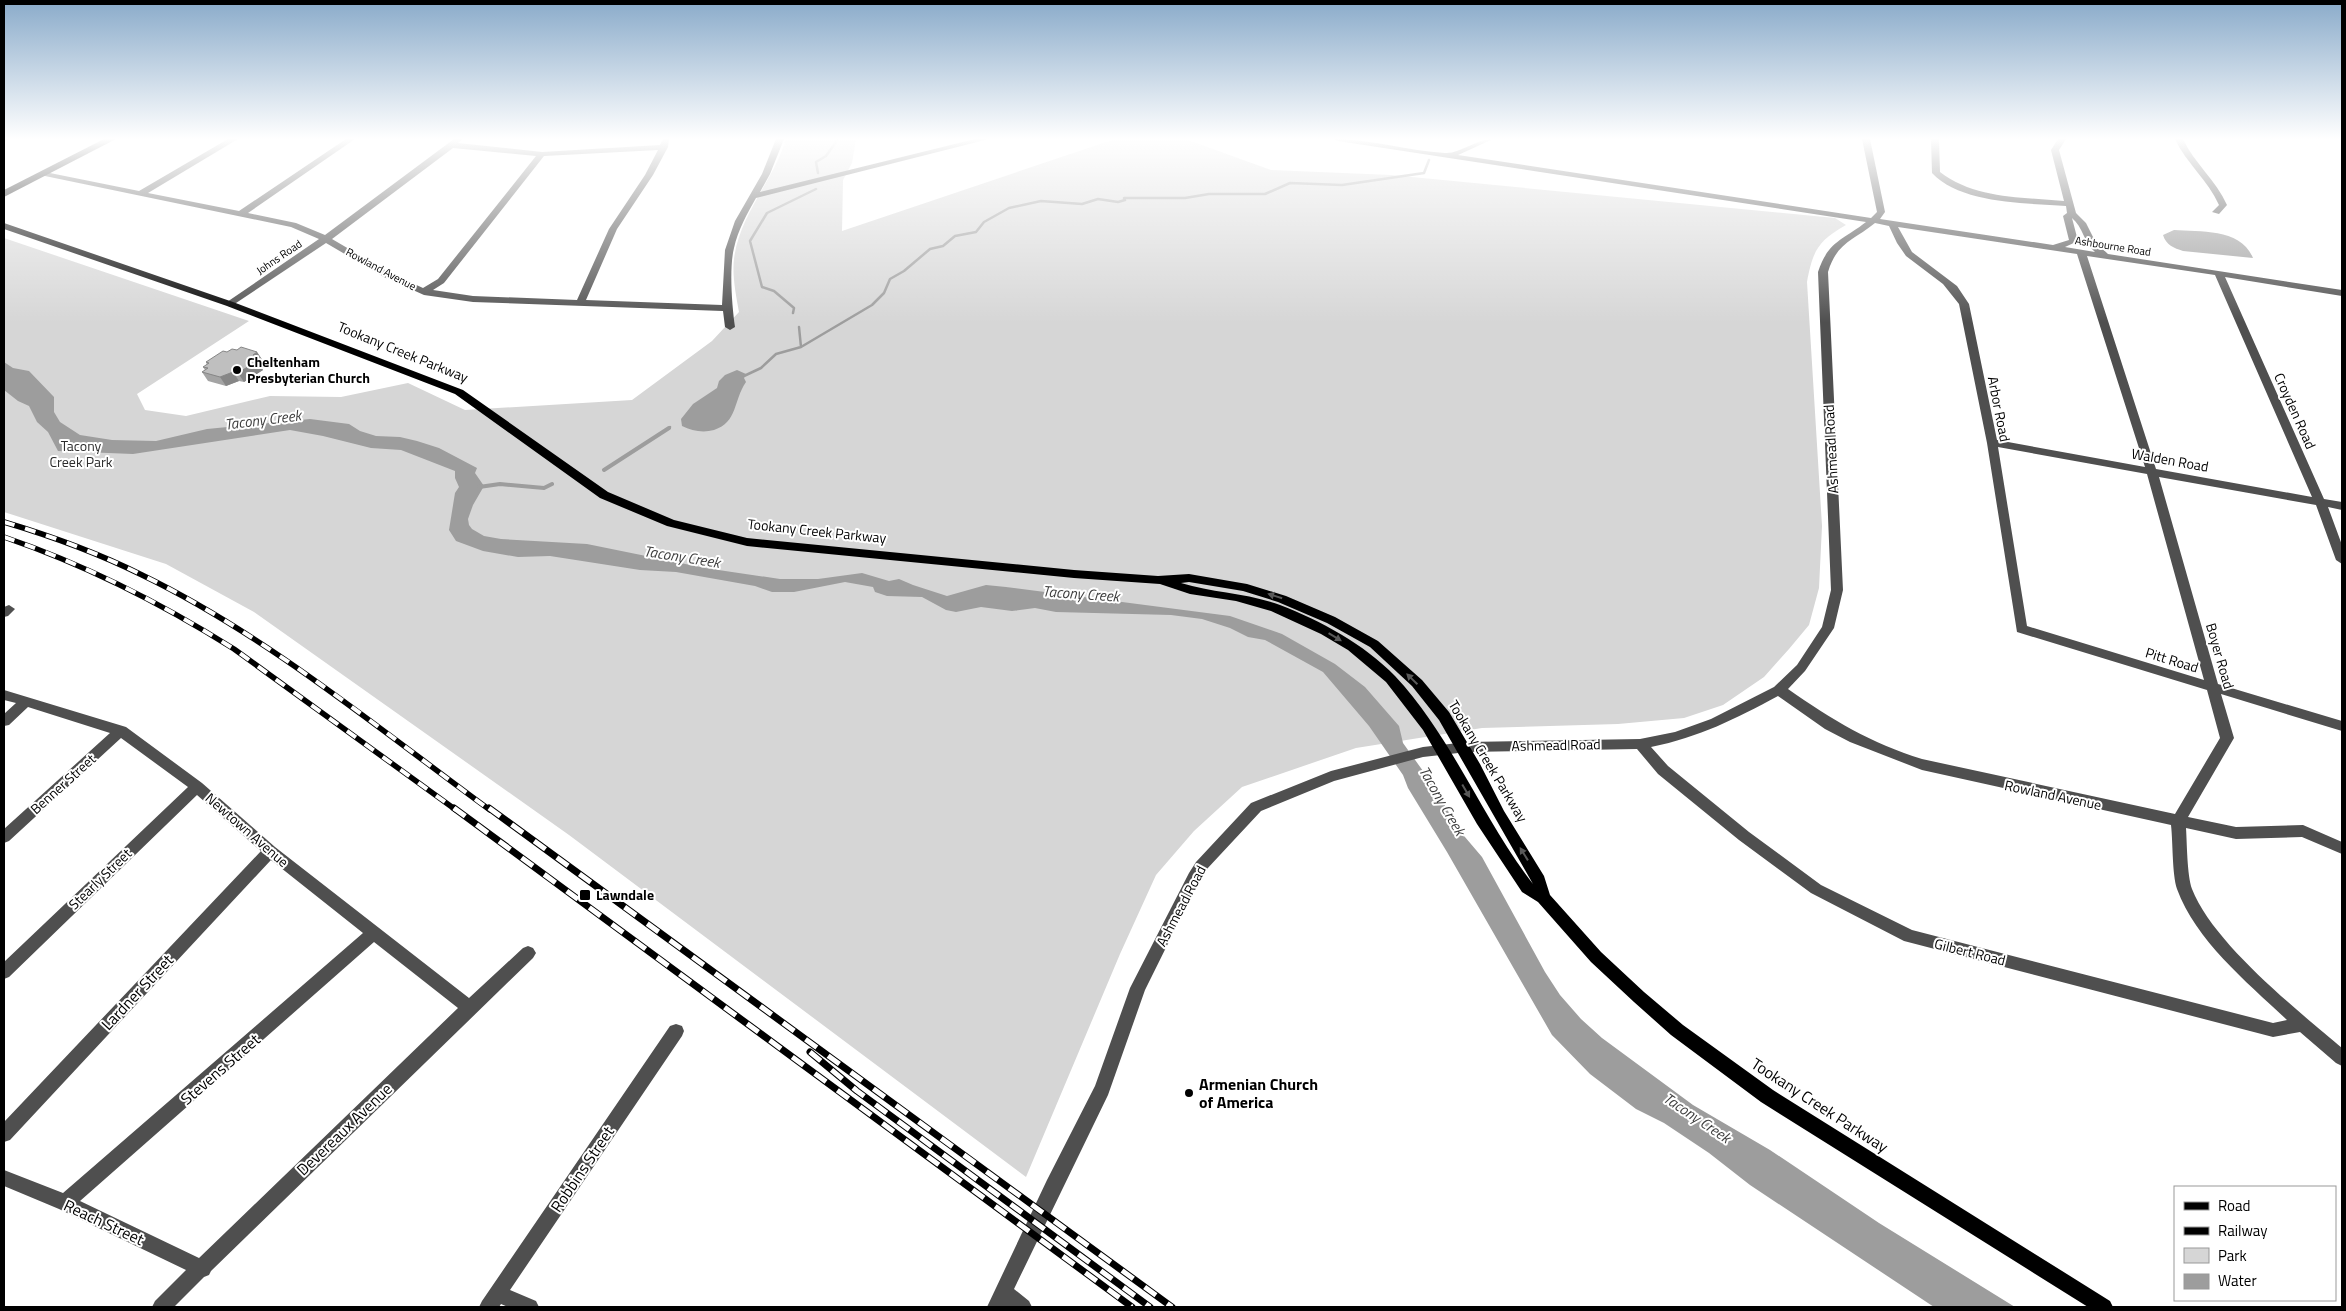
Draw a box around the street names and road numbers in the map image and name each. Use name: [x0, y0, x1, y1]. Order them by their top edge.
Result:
street label: Ashbourne Road: [2074, 232, 2152, 260]
street label: Johns Road: [253, 236, 305, 278]
street label: Rowland Avenue: [343, 244, 419, 294]
street label: Tookany Creek Parkway: [335, 316, 472, 387]
street label: Croyden Road: [2269, 369, 2322, 452]
street label: Arbor Road: [1983, 374, 2016, 443]
street label: Ashmead Road: [1818, 404, 1843, 494]
street label: Walden Road: [2130, 442, 2210, 477]
street label: Tookany Creek Parkway: [747, 513, 888, 548]
street label: Boyer Road: [2201, 620, 2240, 691]
street label: Pitt Road: [2143, 641, 2201, 678]
street label: Tookany Creek Parkway: [1444, 696, 1533, 826]
street label: Ashmead Road: [1511, 733, 1601, 756]
street label: Benner Street: [25, 748, 100, 819]
street label: Rowland Avenue: [2003, 774, 2103, 815]
street label: Newtown Avenue: [201, 787, 294, 872]
street label: Stearly Street: [63, 843, 136, 914]
street label: Ashmead Road: [1150, 862, 1211, 950]
street label: Gilbert Road: [1932, 933, 2008, 970]
street label: Lardner Street: [95, 948, 179, 1035]
street label: Stevens Street: [175, 1027, 265, 1110]
street label: Tookany Creek Parkway: [1747, 1052, 1893, 1159]
street label: Devereaux Avenue: [291, 1077, 397, 1181]
street label: Robbins Street: [544, 1121, 620, 1217]
street label: Reach Street: [60, 1193, 148, 1251]

